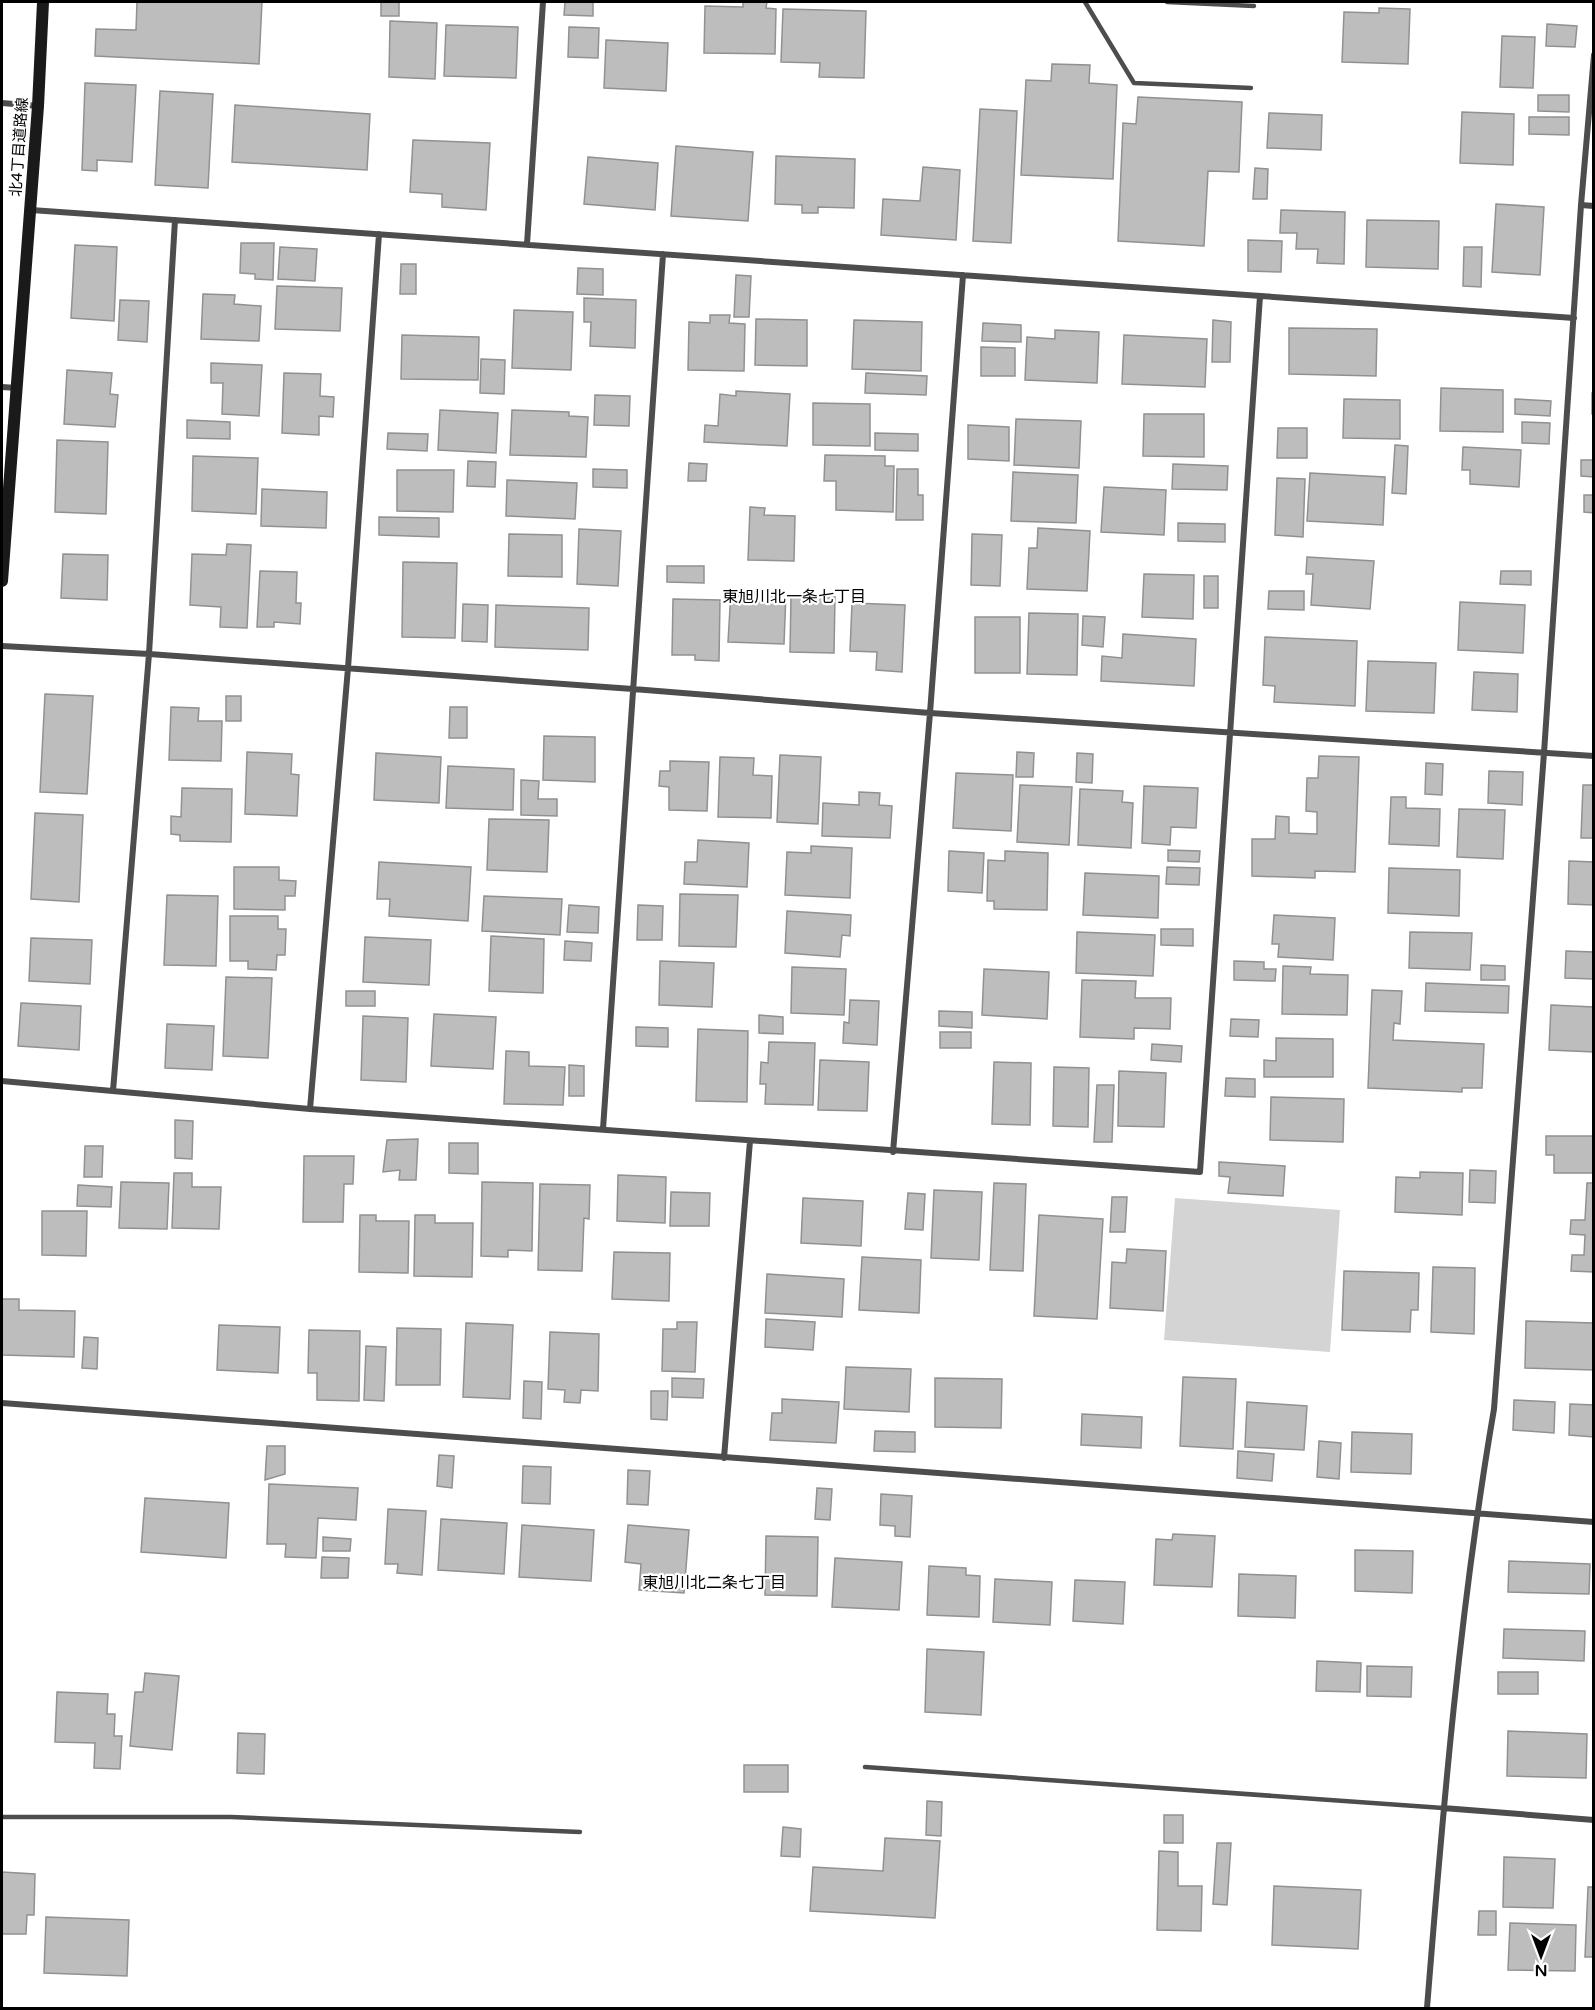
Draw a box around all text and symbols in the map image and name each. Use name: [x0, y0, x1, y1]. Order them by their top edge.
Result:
street label: 北4丁目道路線: [7, 97, 31, 197]
district label: 東旭川北一条七丁目: [722, 587, 866, 607]
district label: 東旭川北二条七丁目: [642, 1573, 786, 1593]
north arrow: [1511, 1926, 1571, 1986]
text: N: [1535, 1960, 1547, 1980]

